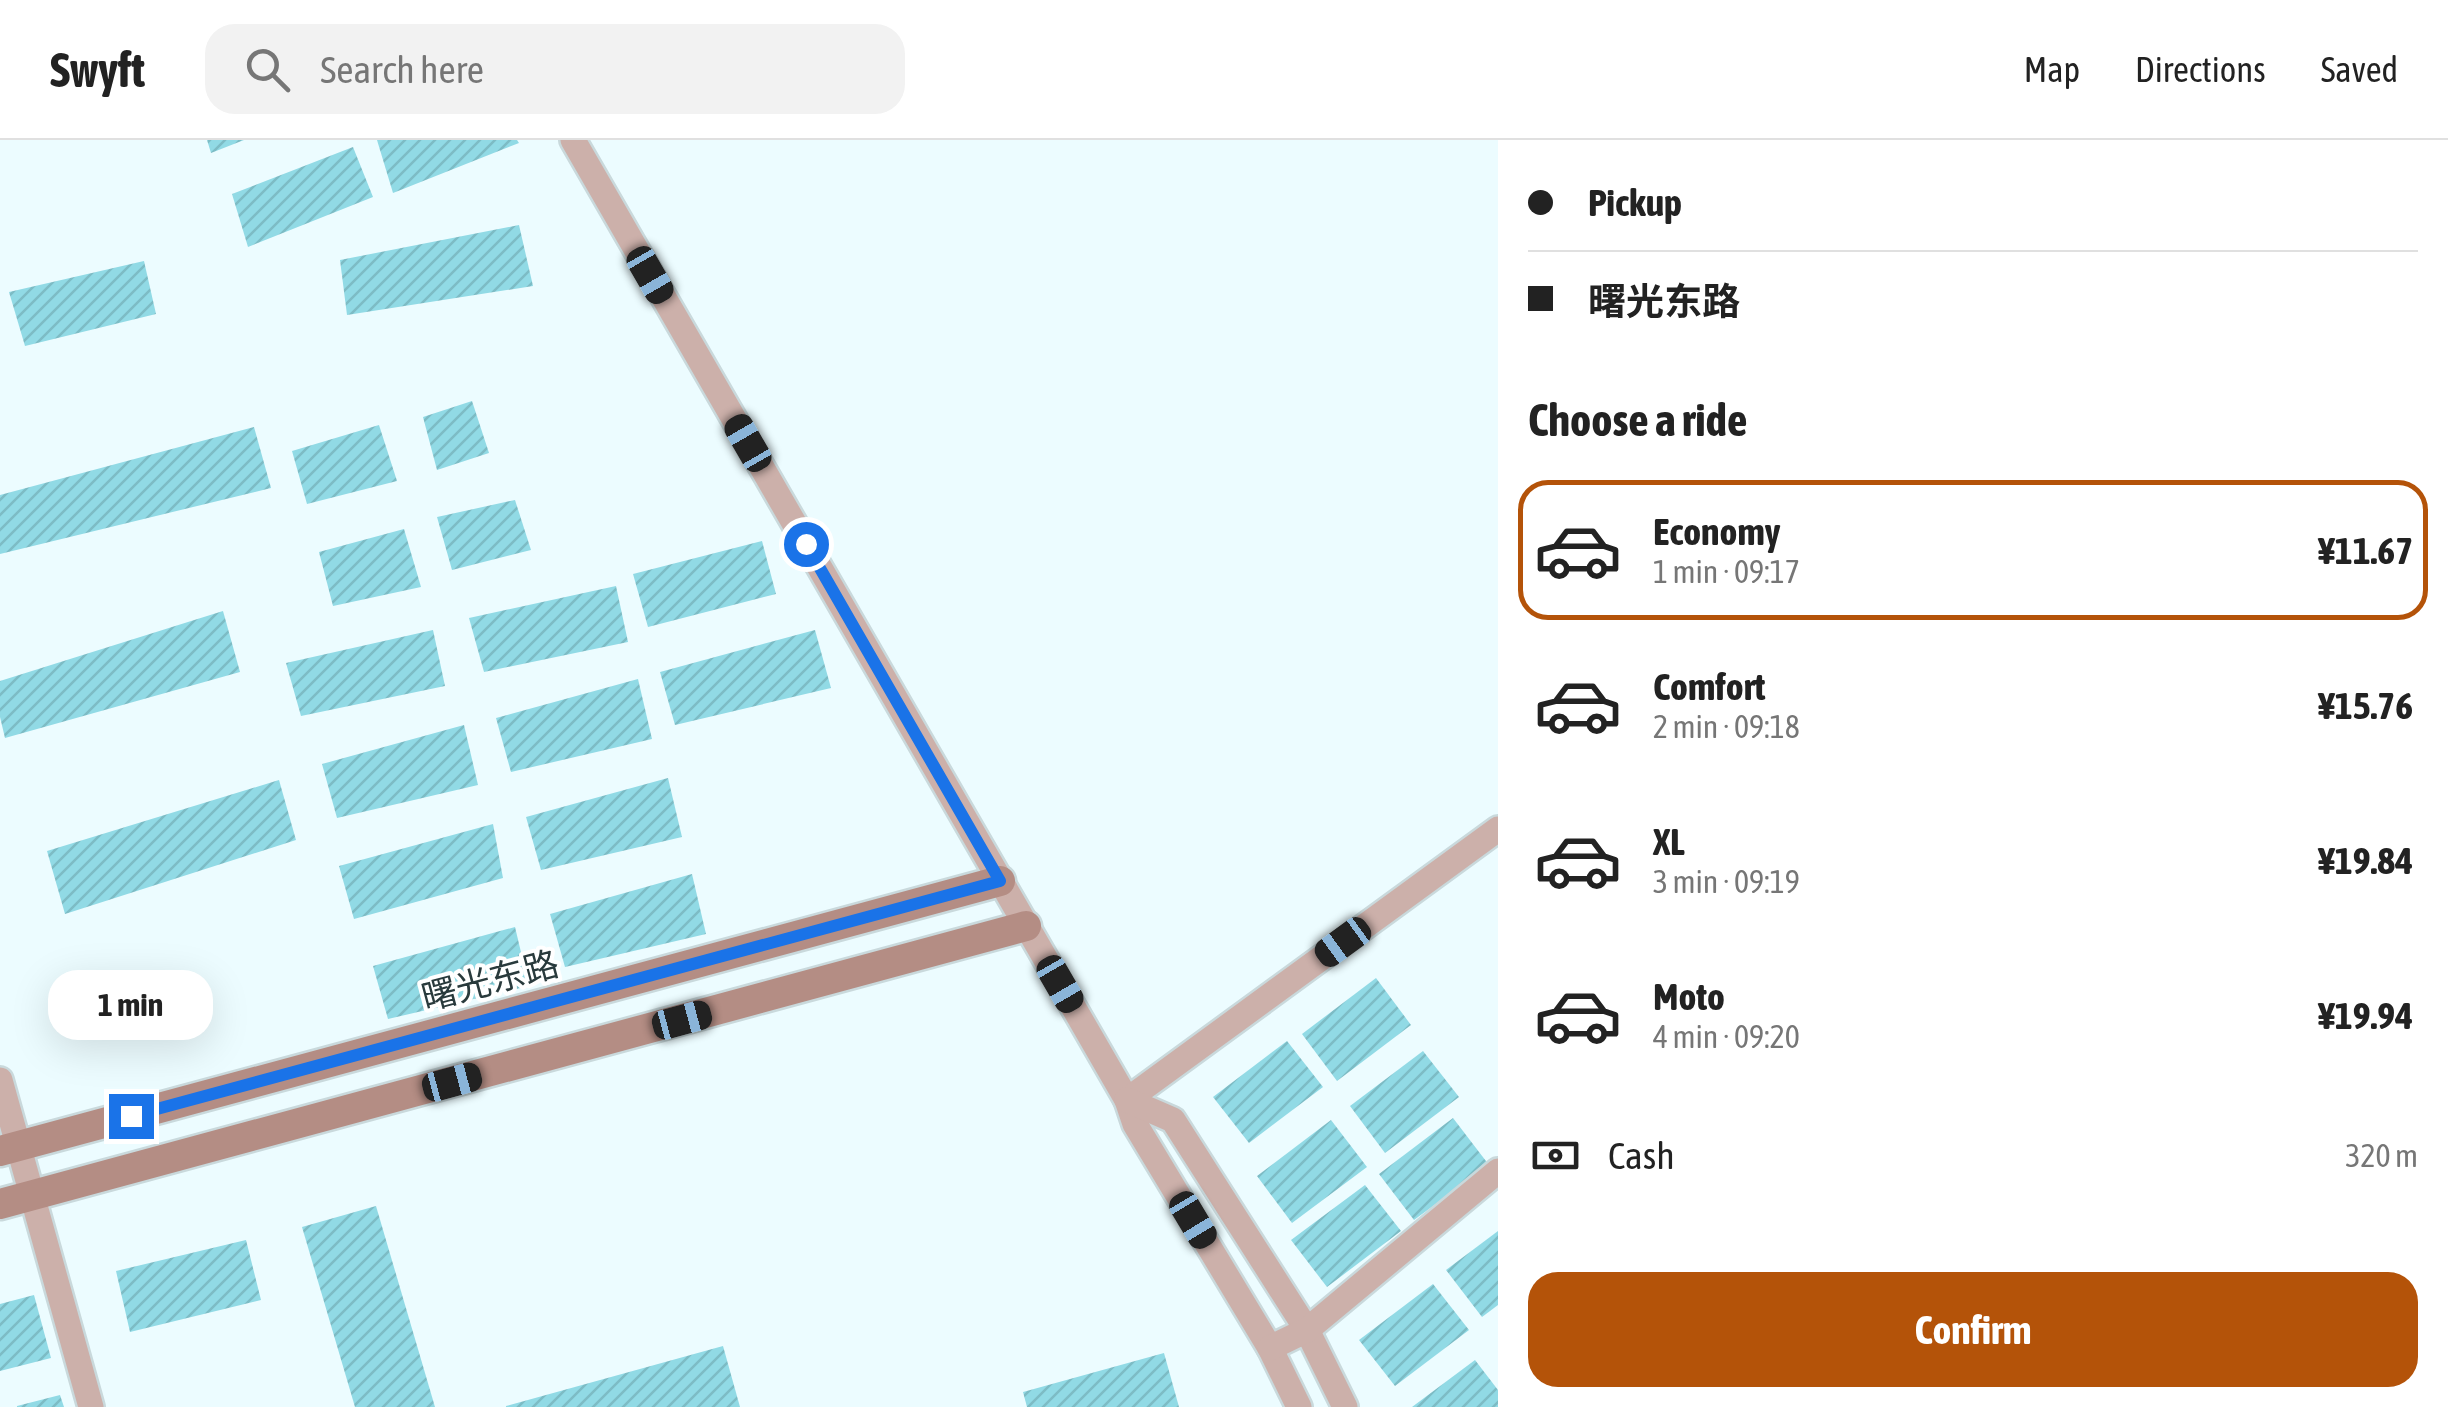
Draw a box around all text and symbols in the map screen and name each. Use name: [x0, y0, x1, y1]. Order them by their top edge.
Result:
search box: [205, 24, 905, 114]
text: Swyft: [50, 42, 145, 97]
icon: search: [240, 42, 295, 97]
text: Search here: [320, 48, 484, 91]
text: Map: [2024, 49, 2080, 89]
text: Directions: [2135, 49, 2266, 89]
text: Saved: [2321, 49, 2398, 89]
text: Pickup: [1588, 181, 1682, 224]
car: [622, 242, 678, 308]
text: 曙光东路: [1588, 280, 1740, 323]
text: Choose a ride: [1528, 394, 1747, 446]
car: [720, 410, 776, 476]
icon: car: [1533, 505, 1623, 595]
text: Economy: [1653, 510, 1780, 553]
route start: [784, 522, 829, 567]
text: ¥11.67: [2318, 529, 2413, 572]
text: 1 min · 09:17: [1653, 553, 1800, 590]
icon: car: [1533, 660, 1623, 750]
text: Comfort: [1653, 665, 1765, 708]
text: ¥15.76: [2318, 684, 2413, 727]
text: 2 min · 09:18: [1653, 708, 1800, 745]
icon: car: [1533, 815, 1623, 905]
text: XL: [1653, 820, 1685, 863]
text: ¥19.84: [2318, 839, 2413, 882]
text: 3 min · 09:19: [1653, 863, 1800, 900]
car: [1310, 912, 1376, 972]
street label: 曙光东路: [417, 943, 563, 1017]
car: [1032, 951, 1088, 1017]
icon: car: [1533, 970, 1623, 1060]
callout: 1 min: [48, 971, 214, 1041]
text: Moto: [1653, 975, 1725, 1018]
text: 1 min: [98, 986, 163, 1023]
text: ¥19.94: [2318, 994, 2413, 1037]
car: [649, 998, 715, 1042]
text: 4 min · 09:20: [1653, 1018, 1800, 1055]
car: [419, 1060, 485, 1104]
route end: [109, 1094, 154, 1139]
icon: cash: [1528, 1128, 1583, 1183]
text: Cash: [1608, 1134, 1675, 1177]
text: 320 m: [2345, 1137, 2418, 1174]
car: [1165, 1187, 1221, 1253]
button: Confirm: [1528, 1272, 2418, 1387]

